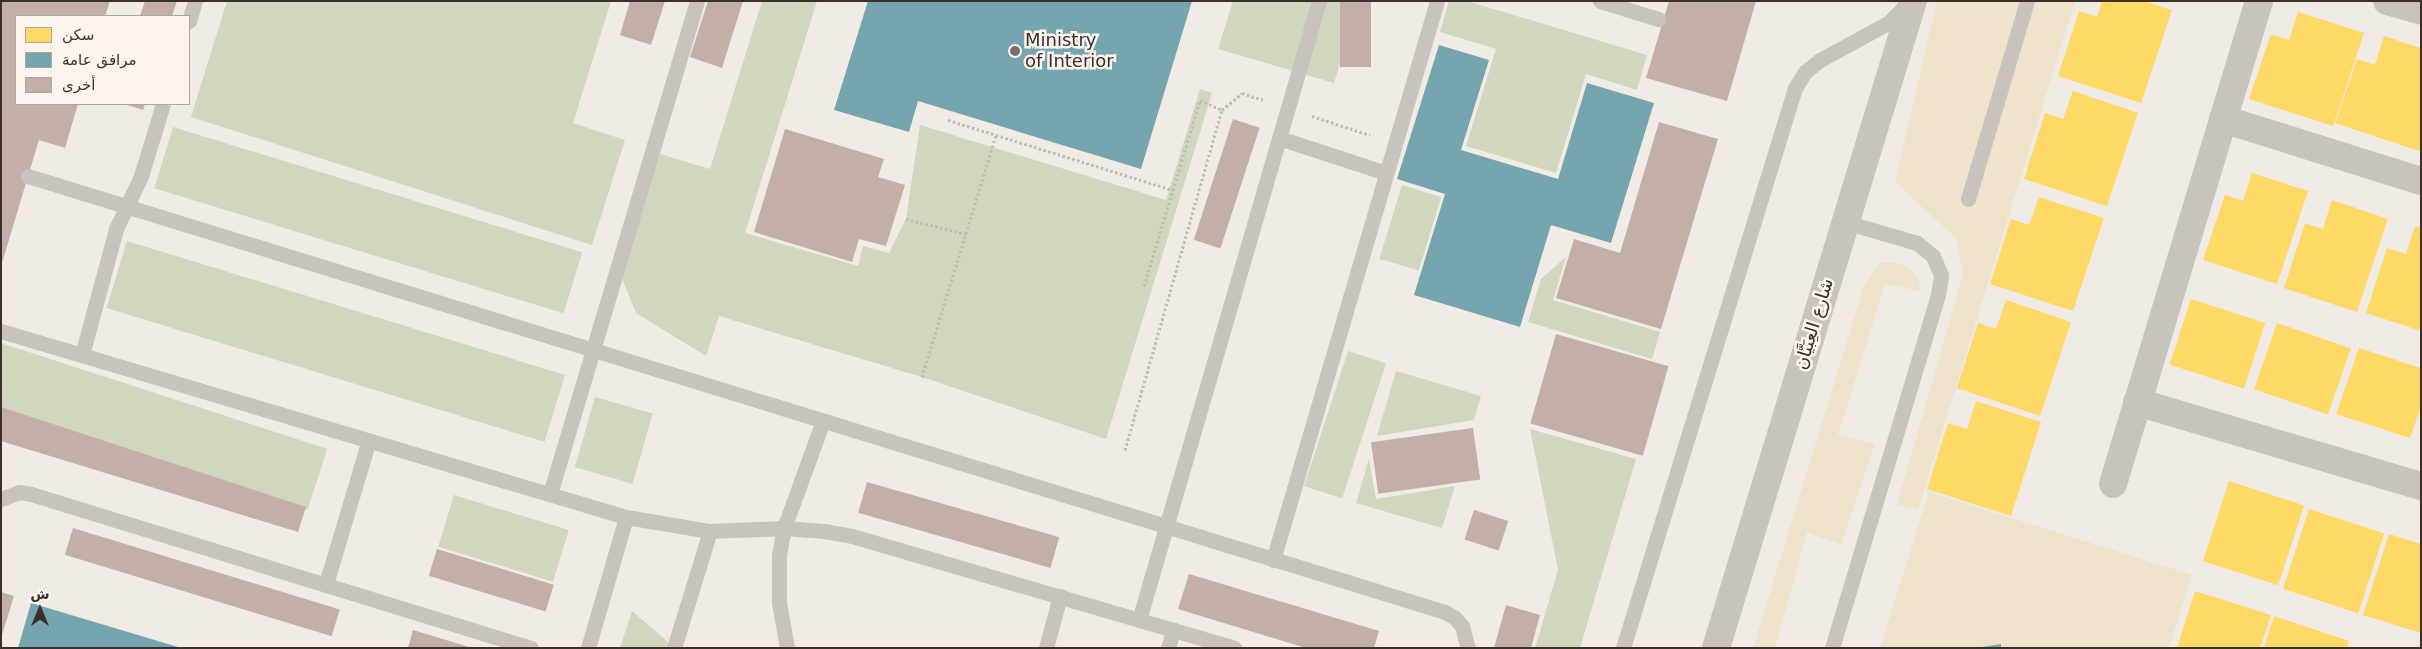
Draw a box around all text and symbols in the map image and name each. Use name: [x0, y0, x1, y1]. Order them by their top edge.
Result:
legend: [15, 15, 190, 105]
text: سكن: [62, 26, 94, 44]
place label: Ministry of Interior: [1025, 30, 1114, 72]
marker: Ministry of Interior: [1009, 45, 1021, 57]
text: مرافق عامة: [62, 51, 137, 69]
text: أخرى: [62, 76, 95, 94]
street label: شارع العِبَيَّان: [1790, 276, 1838, 372]
north arrow: [15, 584, 65, 634]
text: ش: [30, 586, 50, 602]

